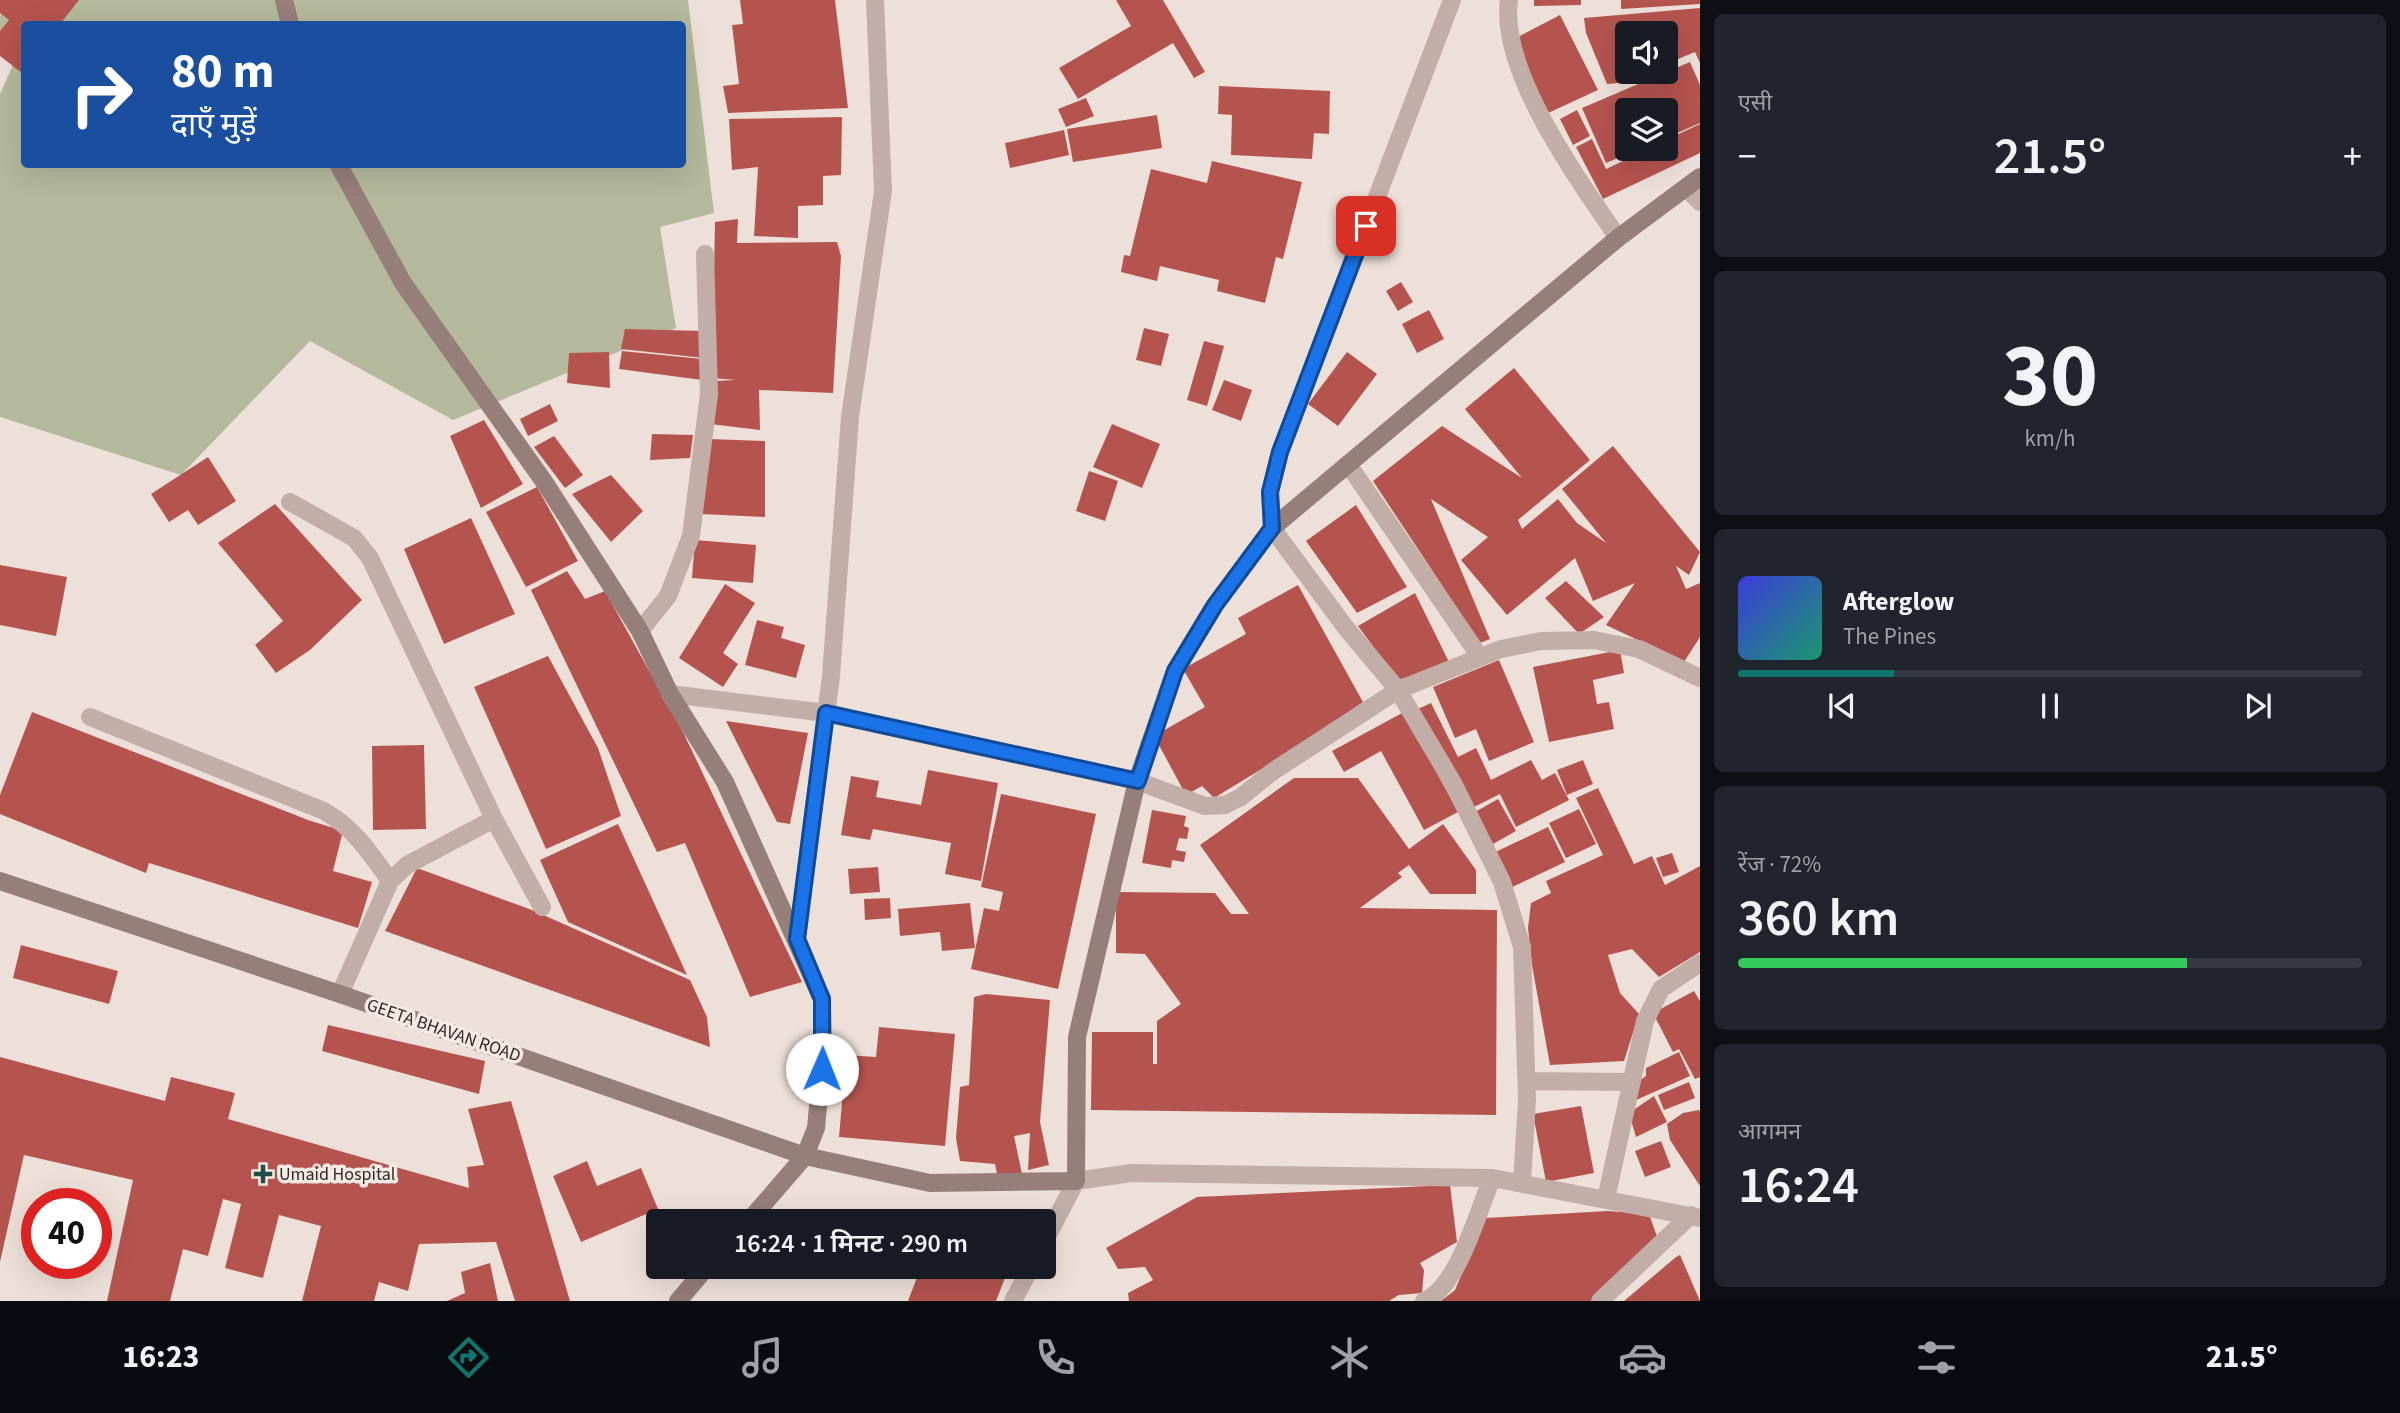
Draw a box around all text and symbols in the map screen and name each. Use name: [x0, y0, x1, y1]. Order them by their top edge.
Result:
map controls: [1615, 21, 1678, 161]
button: sound: [1615, 21, 1678, 84]
text: 80 m: [171, 37, 275, 107]
icon: right: [56, 49, 147, 140]
text: एसी: [1738, 86, 1772, 119]
button: layers: [1615, 98, 1678, 161]
text: दाएँ मुड़ें: [171, 102, 257, 148]
text: 21.5°: [1994, 120, 2106, 194]
text: −: [1738, 130, 1757, 184]
text: +: [2343, 130, 2362, 184]
pin: [1336, 196, 1396, 256]
icon: arrive: [1347, 207, 1385, 245]
text: 30: [2002, 312, 2098, 441]
text: km/h: [2024, 422, 2076, 455]
text: Afterglow: [1843, 583, 1954, 620]
text: The Pines: [1843, 620, 1936, 653]
icon: previous: [1823, 687, 1861, 725]
icon: pause: [2031, 687, 2069, 725]
icon: next: [2239, 687, 2277, 725]
text: रेंज · 72%: [1738, 848, 1821, 881]
text: 360 km: [1738, 882, 1899, 956]
street label: GEETA BHAVAN ROAD: [364, 992, 524, 1069]
position arrow: [785, 1032, 859, 1106]
text: आगमन: [1738, 1115, 1801, 1148]
text: 16:24: [1738, 1149, 1859, 1223]
place label: Umaid Hospital: [279, 1162, 395, 1187]
marker: Umaid Hospital: [253, 1164, 273, 1184]
speed limit sign: 40: [21, 1188, 112, 1279]
text: 16:24 · 1 मिनट · 290 m: [734, 1225, 968, 1262]
icon: directions: [444, 1333, 493, 1382]
icon: music: [738, 1333, 787, 1382]
icon: phone: [1031, 1333, 1080, 1382]
icon: climate: [1325, 1333, 1374, 1382]
icon: car: [1618, 1333, 1667, 1382]
icon: filters: [1912, 1333, 1961, 1382]
text: 16:23: [122, 1334, 199, 1380]
text: 21.5°: [2206, 1334, 2278, 1380]

